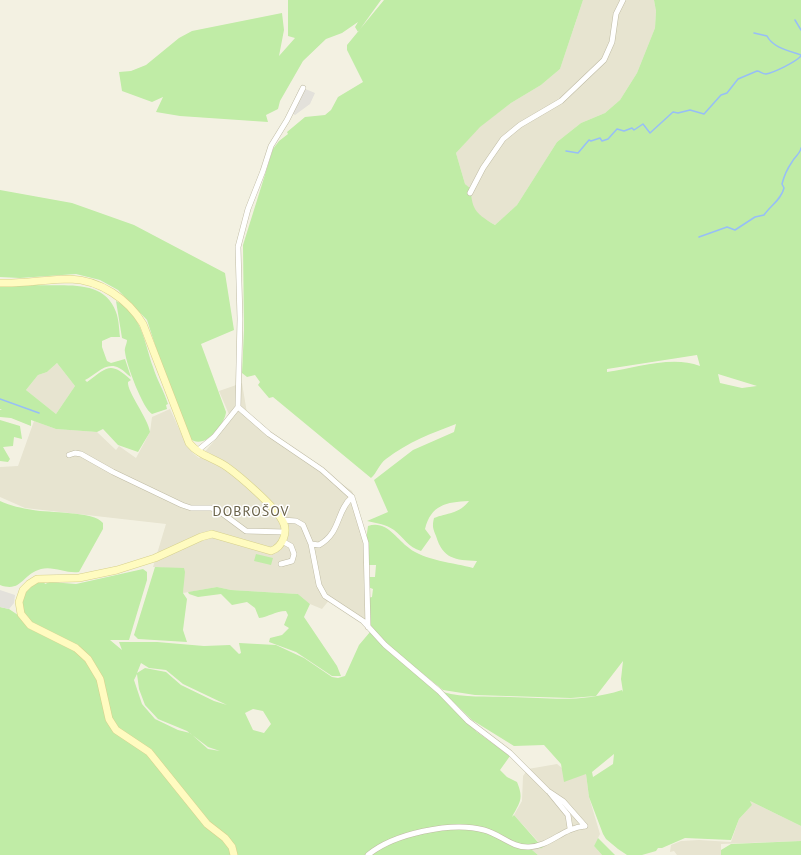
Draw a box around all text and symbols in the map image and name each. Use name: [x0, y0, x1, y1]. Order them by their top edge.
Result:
district label: DOBROŠOV: [213, 504, 289, 520]

